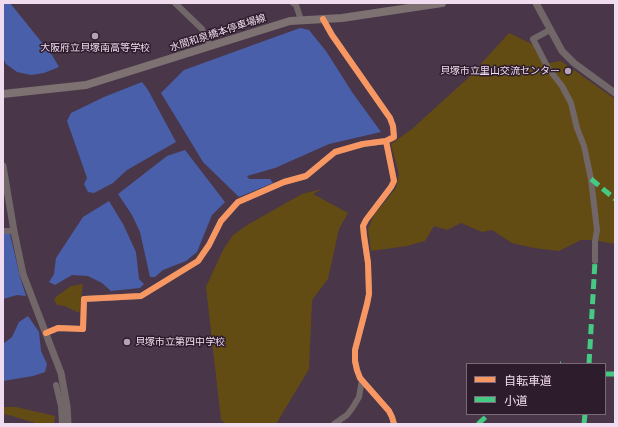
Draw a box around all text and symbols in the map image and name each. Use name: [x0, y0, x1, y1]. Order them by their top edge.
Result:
street label: 水間和泉橋本停車場線: [169, 12, 267, 54]
marker: 大阪府立貝塚南高等学校: [90, 31, 100, 41]
place label: 大阪府立貝塚南高等学校: [40, 42, 150, 54]
place label: 貝塚市立里山交流センター: [440, 65, 560, 77]
marker: 貝塚市立里山交流センター: [563, 66, 573, 76]
place label: 貝塚市立第四中学校: [135, 336, 225, 348]
marker: 貝塚市立第四中学校: [122, 337, 132, 347]
legend: [466, 363, 606, 415]
text: 自転車道: [504, 374, 552, 388]
text: 小道: [504, 394, 528, 408]

